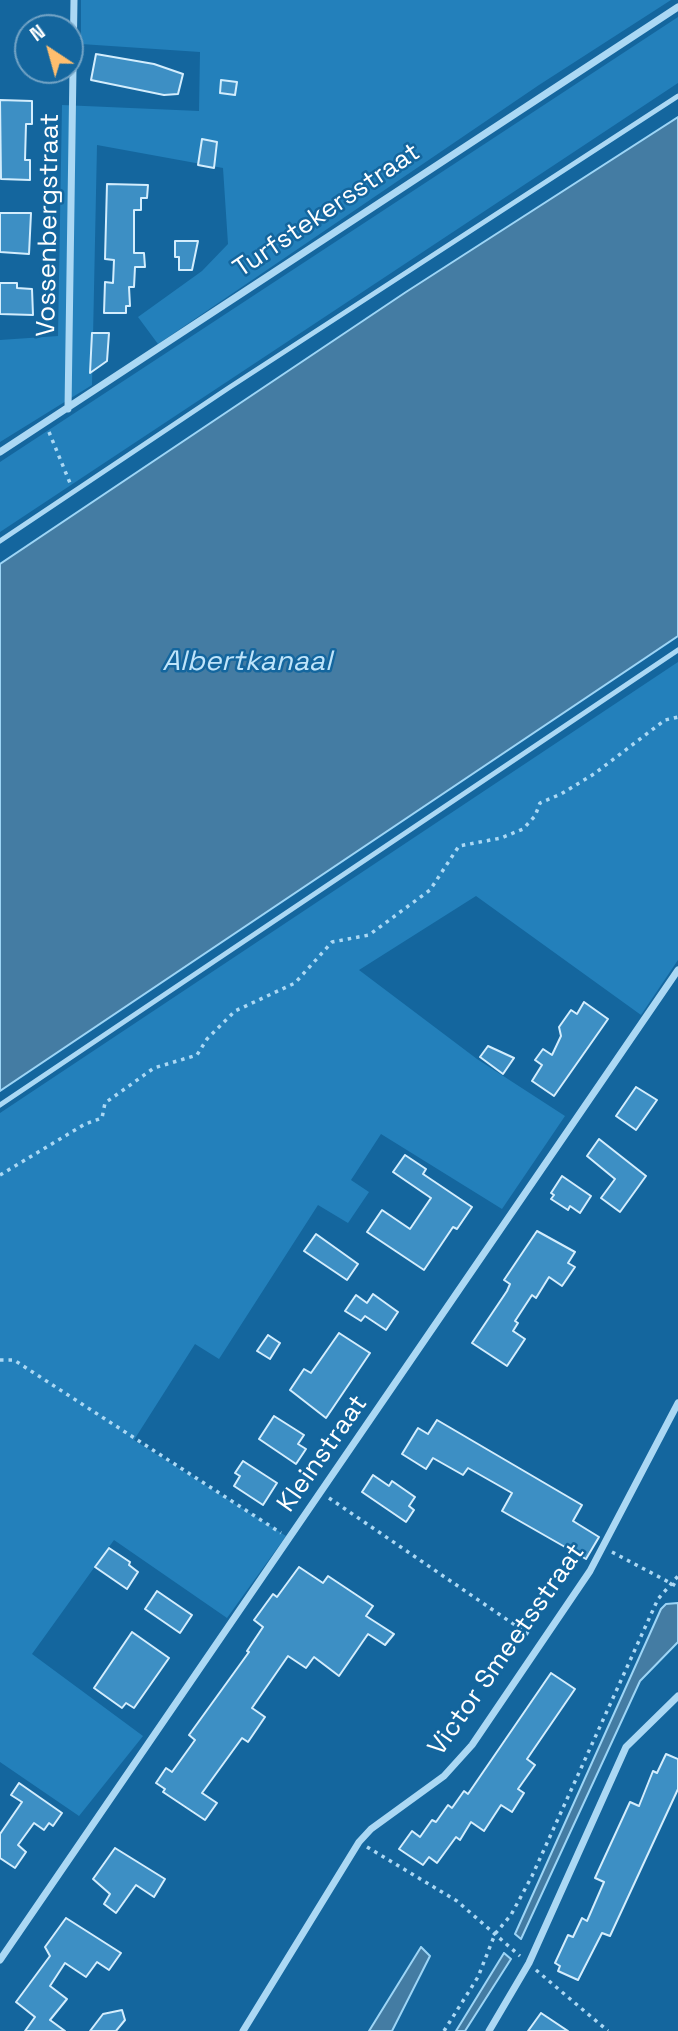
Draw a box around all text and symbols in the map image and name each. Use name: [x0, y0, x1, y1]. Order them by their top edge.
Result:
north arrow: [14, 14, 84, 84]
text: N: [25, 19, 50, 47]
street label: Vossenbergstraat: [31, 113, 67, 337]
street label: Turfstekersstraat: [228, 137, 426, 285]
water label: Albertkanaal: [162, 645, 332, 679]
street label: Kleinstraat: [271, 1389, 375, 1519]
street label: Victor Smeetsstraat: [422, 1538, 592, 1762]

